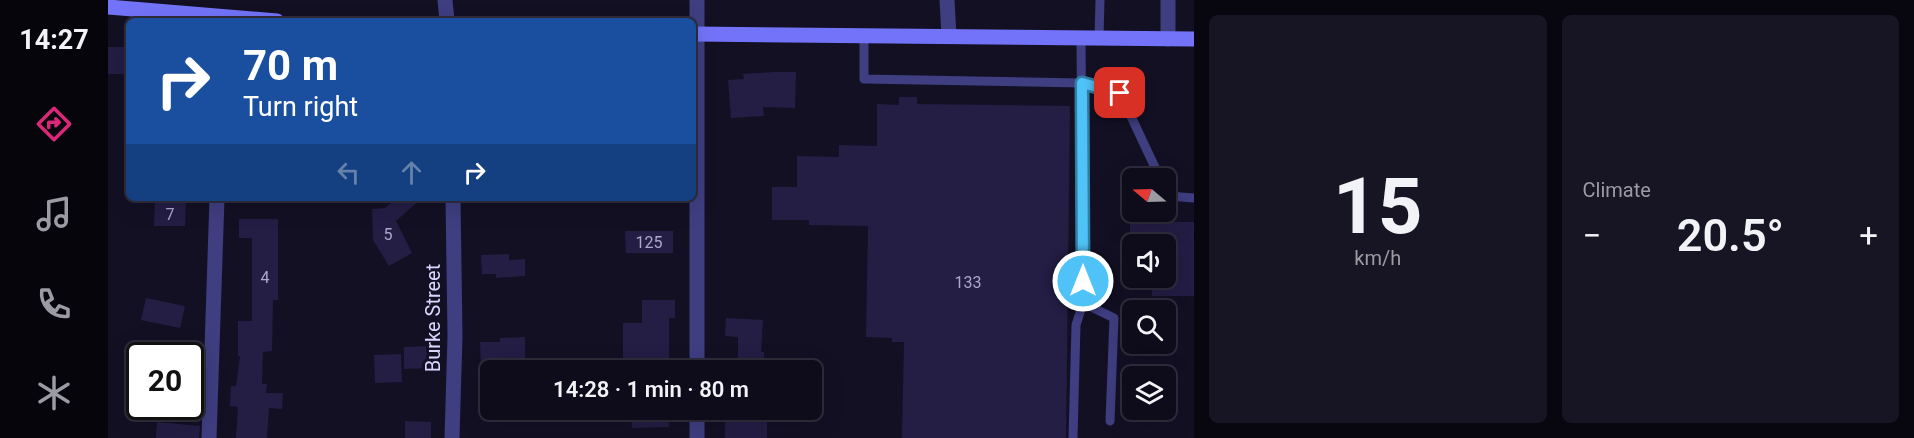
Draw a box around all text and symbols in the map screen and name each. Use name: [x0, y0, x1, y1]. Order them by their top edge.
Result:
text: 14:27: [19, 24, 89, 56]
text: 70 m: [243, 41, 338, 90]
icon: right: [144, 42, 222, 120]
pin: [1094, 67, 1145, 118]
icon: arrive: [1103, 76, 1136, 109]
text: Turn right: [243, 91, 358, 123]
icon: directions: [33, 103, 75, 145]
icon: left: [332, 156, 365, 189]
icon: ahead: [395, 156, 428, 189]
icon: right: [458, 156, 491, 189]
text: 15: [1333, 161, 1423, 252]
north arrow: [1122, 168, 1176, 222]
map controls: [1122, 168, 1176, 420]
text: Climate: [1583, 178, 1651, 202]
icon: music: [33, 193, 75, 235]
house number: 7: [166, 205, 175, 224]
text: 20.5°: [1677, 209, 1784, 262]
text: −: [1583, 216, 1601, 255]
text: +: [1859, 216, 1878, 255]
house number: 5: [384, 225, 393, 244]
house number: 125: [636, 233, 662, 252]
button: sound: [1122, 234, 1176, 288]
text: km/h: [1354, 246, 1401, 270]
position arrow: [1051, 249, 1115, 313]
street label: Burke Street: [421, 264, 445, 372]
house number: 4: [261, 268, 270, 287]
house number: 133: [955, 273, 981, 292]
icon: phone: [33, 283, 75, 325]
button: search: [1122, 300, 1176, 354]
speed limit sign: 20: [126, 342, 204, 420]
button: layers: [1122, 366, 1176, 420]
icon: climate: [33, 372, 75, 414]
text: 14:28 · 1 min · 80 m: [553, 377, 749, 402]

